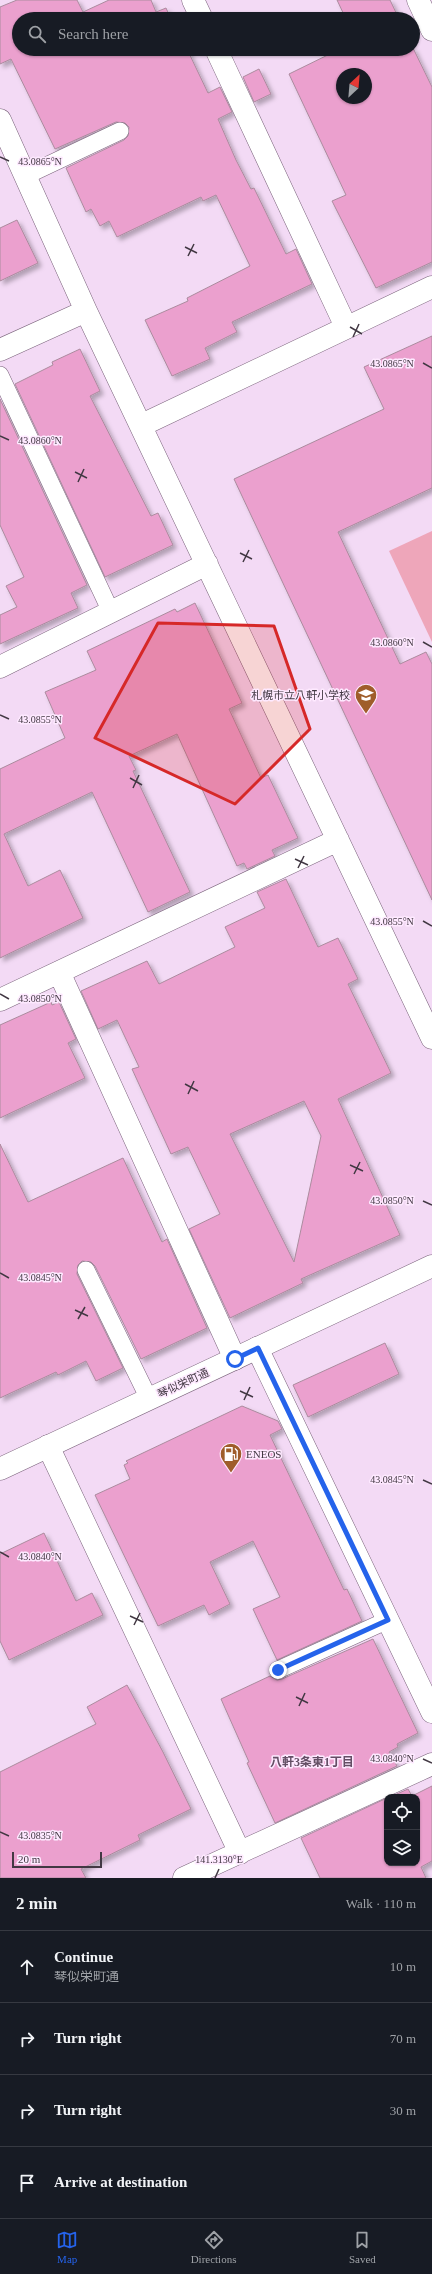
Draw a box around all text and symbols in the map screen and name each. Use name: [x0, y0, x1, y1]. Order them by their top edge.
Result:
search box: [12, 12, 420, 56]
icon: search: [26, 23, 48, 45]
text: Search here: [58, 26, 128, 42]
north arrow: [336, 68, 372, 104]
text: 43.0865°N: [18, 156, 62, 167]
text: 43.0865°N: [370, 358, 414, 369]
text: 43.0860°N: [18, 435, 62, 446]
text: 43.0860°N: [370, 637, 414, 648]
school or university icon: 札幌市立八軒小学校: [353, 682, 379, 715]
place label: 札幌市立八軒小学校: [251, 689, 350, 701]
text: 43.0855°N: [18, 714, 62, 725]
text: 43.0855°N: [370, 916, 414, 927]
text: 43.0850°N: [18, 993, 62, 1004]
text: 43.0850°N: [370, 1195, 414, 1206]
text: 43.0845°N: [18, 1272, 62, 1283]
route start: [226, 1350, 244, 1368]
street label: 琴似栄町通: [156, 1366, 210, 1400]
fuel station icon: ENEOS: [218, 1441, 244, 1474]
place label: ENEOS: [246, 1448, 281, 1460]
text: 43.0845°N: [370, 1474, 414, 1485]
text: 43.0840°N: [18, 1551, 62, 1562]
route end: [269, 1661, 287, 1679]
text: 43.0840°N: [370, 1753, 414, 1764]
district label: 八軒3条東1丁目: [270, 1755, 354, 1769]
map controls: [384, 1794, 420, 1866]
button: locate: [384, 1794, 420, 1830]
text: 43.0835°N: [18, 1830, 62, 1841]
button: layers: [384, 1830, 420, 1866]
scale bar: [12, 1850, 102, 1869]
text: 20 m: [18, 1853, 40, 1865]
text: 141.3130°E: [195, 1854, 243, 1865]
text: 2 min: [16, 1894, 57, 1913]
text: Walk · 110 m: [346, 1896, 416, 1911]
text: Continue: [54, 1949, 113, 1965]
icon: ahead: [16, 1956, 38, 1978]
text: 10 m: [390, 1959, 416, 1974]
text: 琴似栄町通: [54, 1969, 119, 1984]
icon: right: [16, 2028, 38, 2050]
text: Turn right: [54, 2030, 121, 2046]
text: 70 m: [390, 2031, 416, 2046]
icon: right: [16, 2100, 38, 2122]
text: Turn right: [54, 2102, 121, 2118]
text: 30 m: [390, 2103, 416, 2118]
icon: arrive: [16, 2172, 38, 2194]
text: Arrive at destination: [54, 2174, 187, 2190]
tab: Map: [56, 2229, 78, 2265]
tab: Directions: [191, 2229, 236, 2265]
tab: Saved: [349, 2229, 376, 2265]

